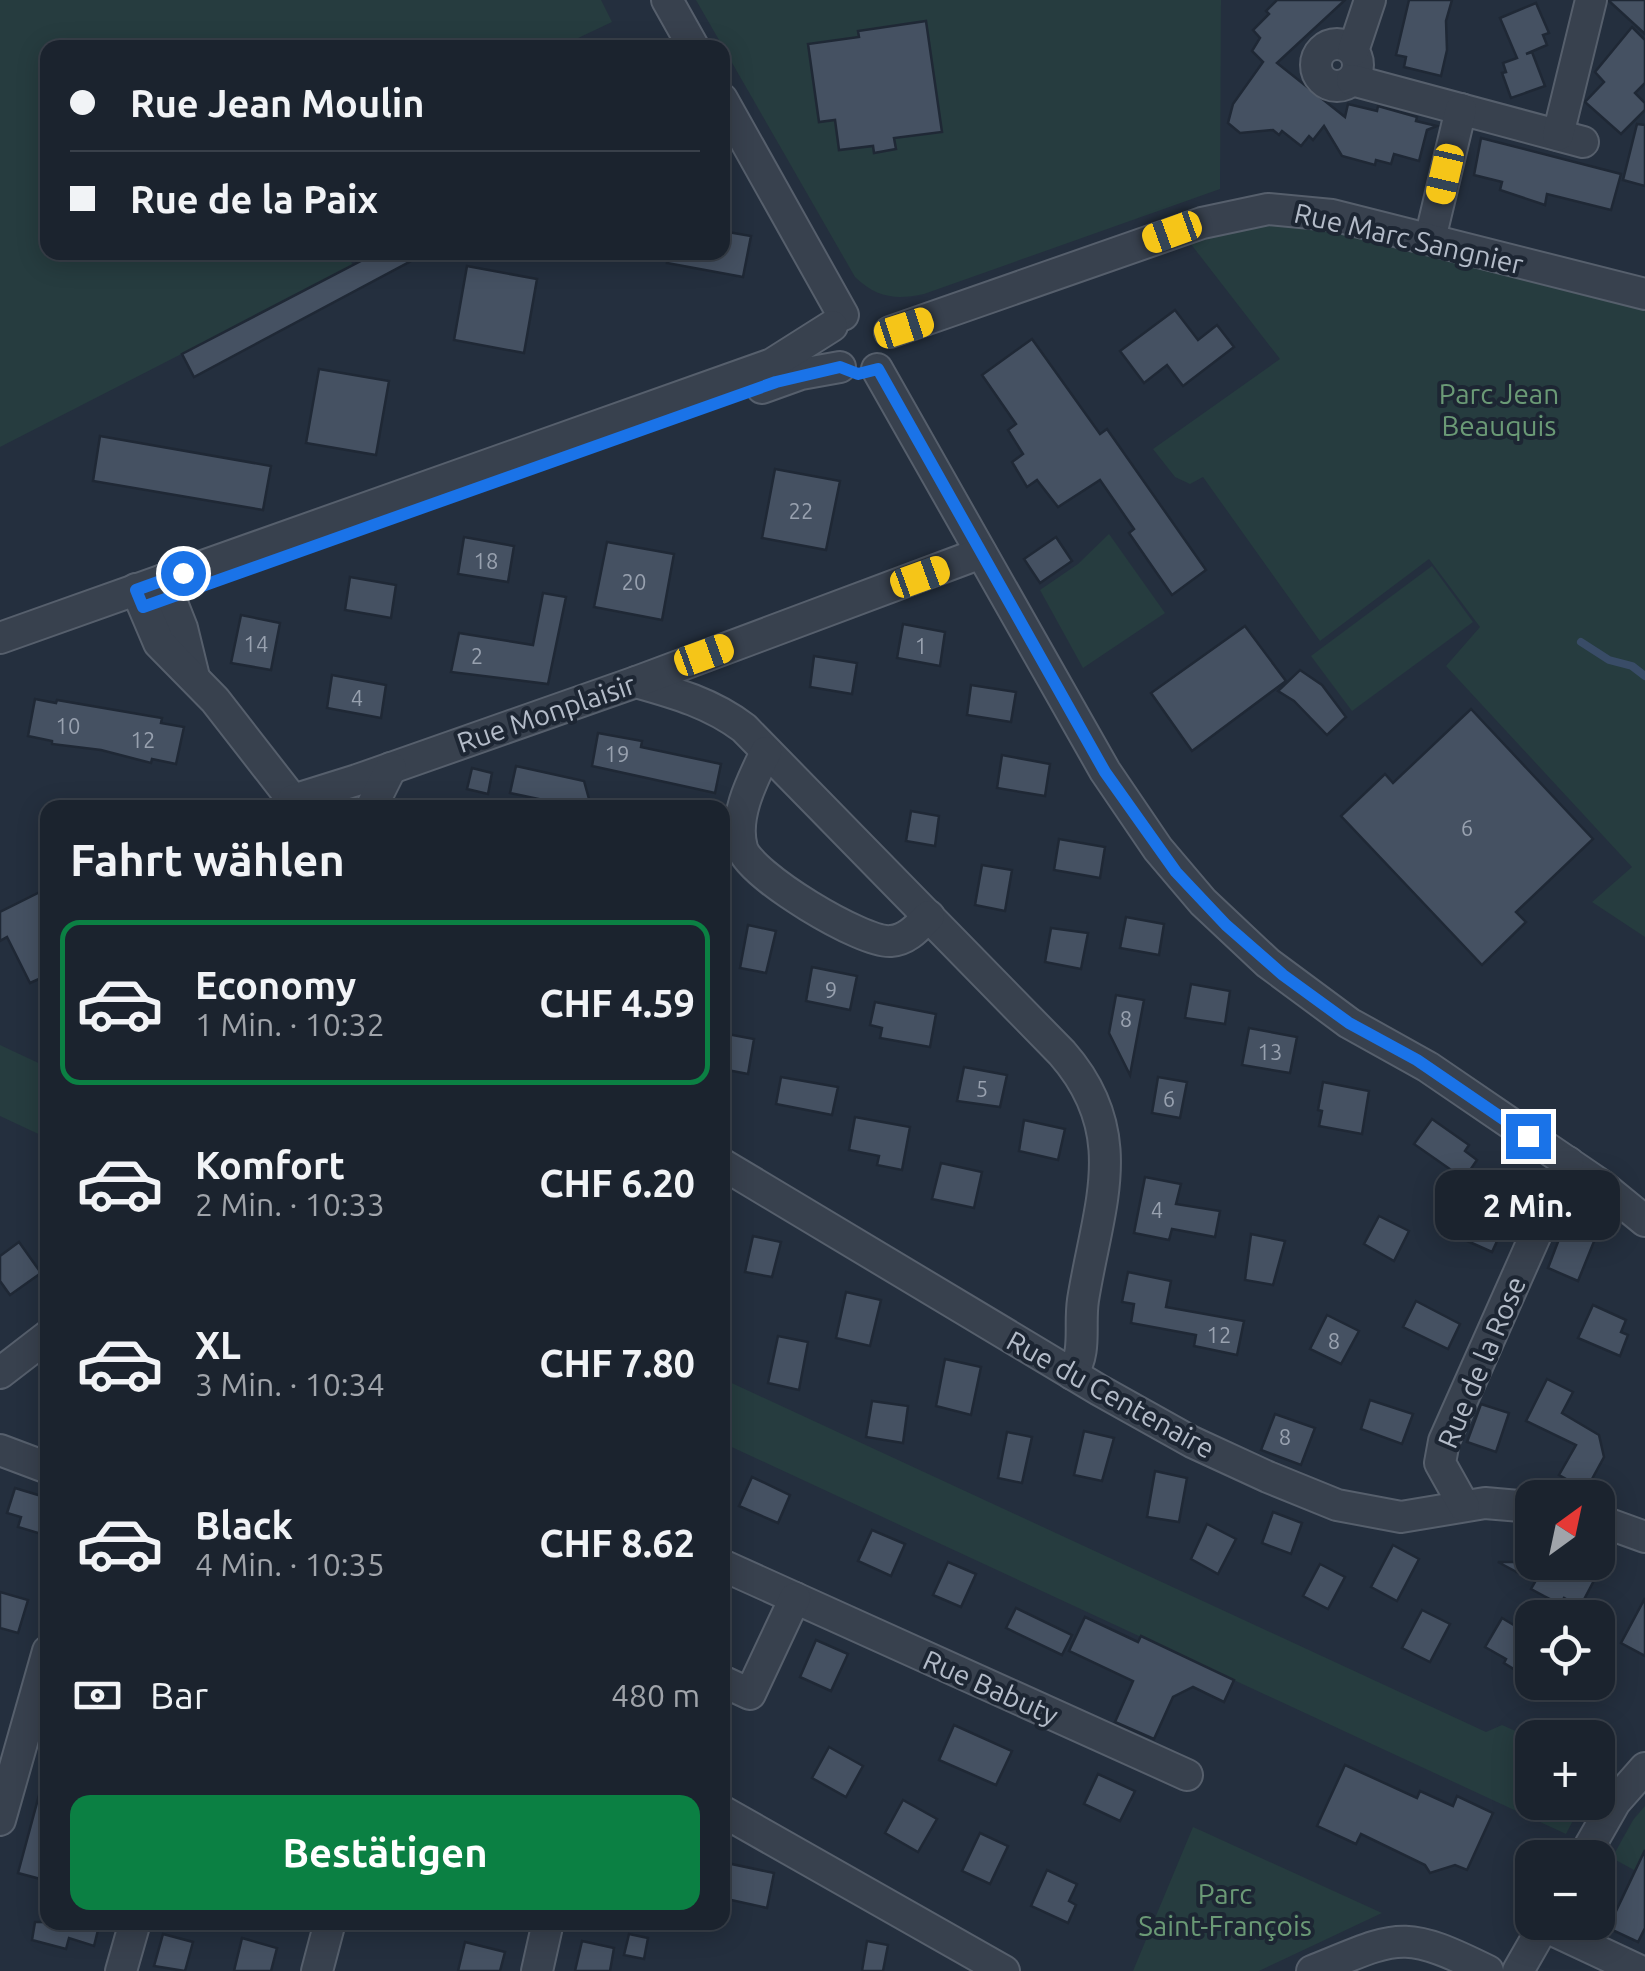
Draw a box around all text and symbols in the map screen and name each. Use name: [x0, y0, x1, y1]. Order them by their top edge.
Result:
text: Rue Jean Moulin: [130, 82, 425, 124]
car: [1424, 141, 1466, 207]
text: Rue de la Paix: [130, 178, 378, 220]
street label: Rue Marc Sangnier: [1291, 197, 1527, 280]
car: [1139, 208, 1205, 256]
car: [871, 304, 937, 352]
park label: Parc Jean Beauquis: [1439, 378, 1559, 441]
house number: 22: [789, 498, 813, 523]
house number: 18: [474, 548, 498, 573]
route start: [161, 551, 206, 596]
car: [887, 553, 953, 601]
house number: 20: [622, 569, 646, 594]
house number: 14: [244, 631, 268, 656]
car: [671, 631, 737, 679]
house number: 1: [915, 633, 927, 658]
house number: 2: [471, 643, 483, 668]
street label: Rue Monplaisir: [453, 668, 640, 758]
house number: 4: [351, 685, 363, 710]
house number: 10: [56, 713, 80, 738]
house number: 12: [131, 727, 155, 752]
house number: 19: [605, 741, 629, 766]
house number: 6: [1461, 815, 1473, 840]
text: Fahrt wählen: [70, 834, 345, 885]
icon: car: [75, 958, 165, 1048]
text: Economy: [195, 964, 356, 1006]
house number: 9: [825, 977, 837, 1002]
text: CHF 4.59: [539, 982, 695, 1024]
text: 1 Min. · 10:32: [195, 1006, 385, 1042]
house number: 8: [1120, 1006, 1132, 1031]
house number: 13: [1258, 1039, 1282, 1064]
house number: 5: [976, 1076, 988, 1101]
house number: 6: [1163, 1086, 1175, 1111]
route end: [1506, 1114, 1551, 1159]
icon: car: [75, 1138, 165, 1228]
text: Komfort: [195, 1144, 345, 1186]
text: CHF 6.20: [539, 1162, 695, 1204]
callout: 2 Min.: [1436, 1171, 1620, 1241]
text: 2 Min. · 10:33: [195, 1186, 385, 1222]
text: 2 Min.: [1483, 1187, 1572, 1223]
house number: 4: [1151, 1197, 1163, 1222]
street label: Rue de la Rose: [1431, 1272, 1531, 1452]
icon: car: [75, 1318, 165, 1408]
house number: 12: [1207, 1322, 1231, 1347]
text: XL: [195, 1324, 241, 1366]
street label: Rue du Centenaire: [1002, 1324, 1220, 1464]
house number: 8: [1328, 1328, 1340, 1353]
text: CHF 7.80: [539, 1342, 695, 1384]
text: 3 Min. · 10:34: [195, 1366, 385, 1402]
house number: 8: [1279, 1424, 1291, 1449]
north arrow: [1515, 1480, 1615, 1580]
map controls: [1515, 1480, 1615, 1940]
icon: car: [75, 1498, 165, 1588]
text: Black: [195, 1504, 293, 1546]
text: CHF 8.62: [539, 1522, 695, 1564]
text: 4 Min. · 10:35: [195, 1546, 385, 1582]
button: locate: [1515, 1600, 1615, 1700]
street label: Rue Babuty: [919, 1643, 1063, 1731]
icon: cash: [70, 1668, 125, 1723]
text: Bar: [150, 1674, 208, 1716]
text: 480 m: [611, 1677, 700, 1713]
button: +: [1515, 1720, 1615, 1820]
button: Bestätigen: [70, 1795, 700, 1910]
button: −: [1515, 1840, 1615, 1940]
park label: Parc Saint-François: [1138, 1878, 1312, 1941]

